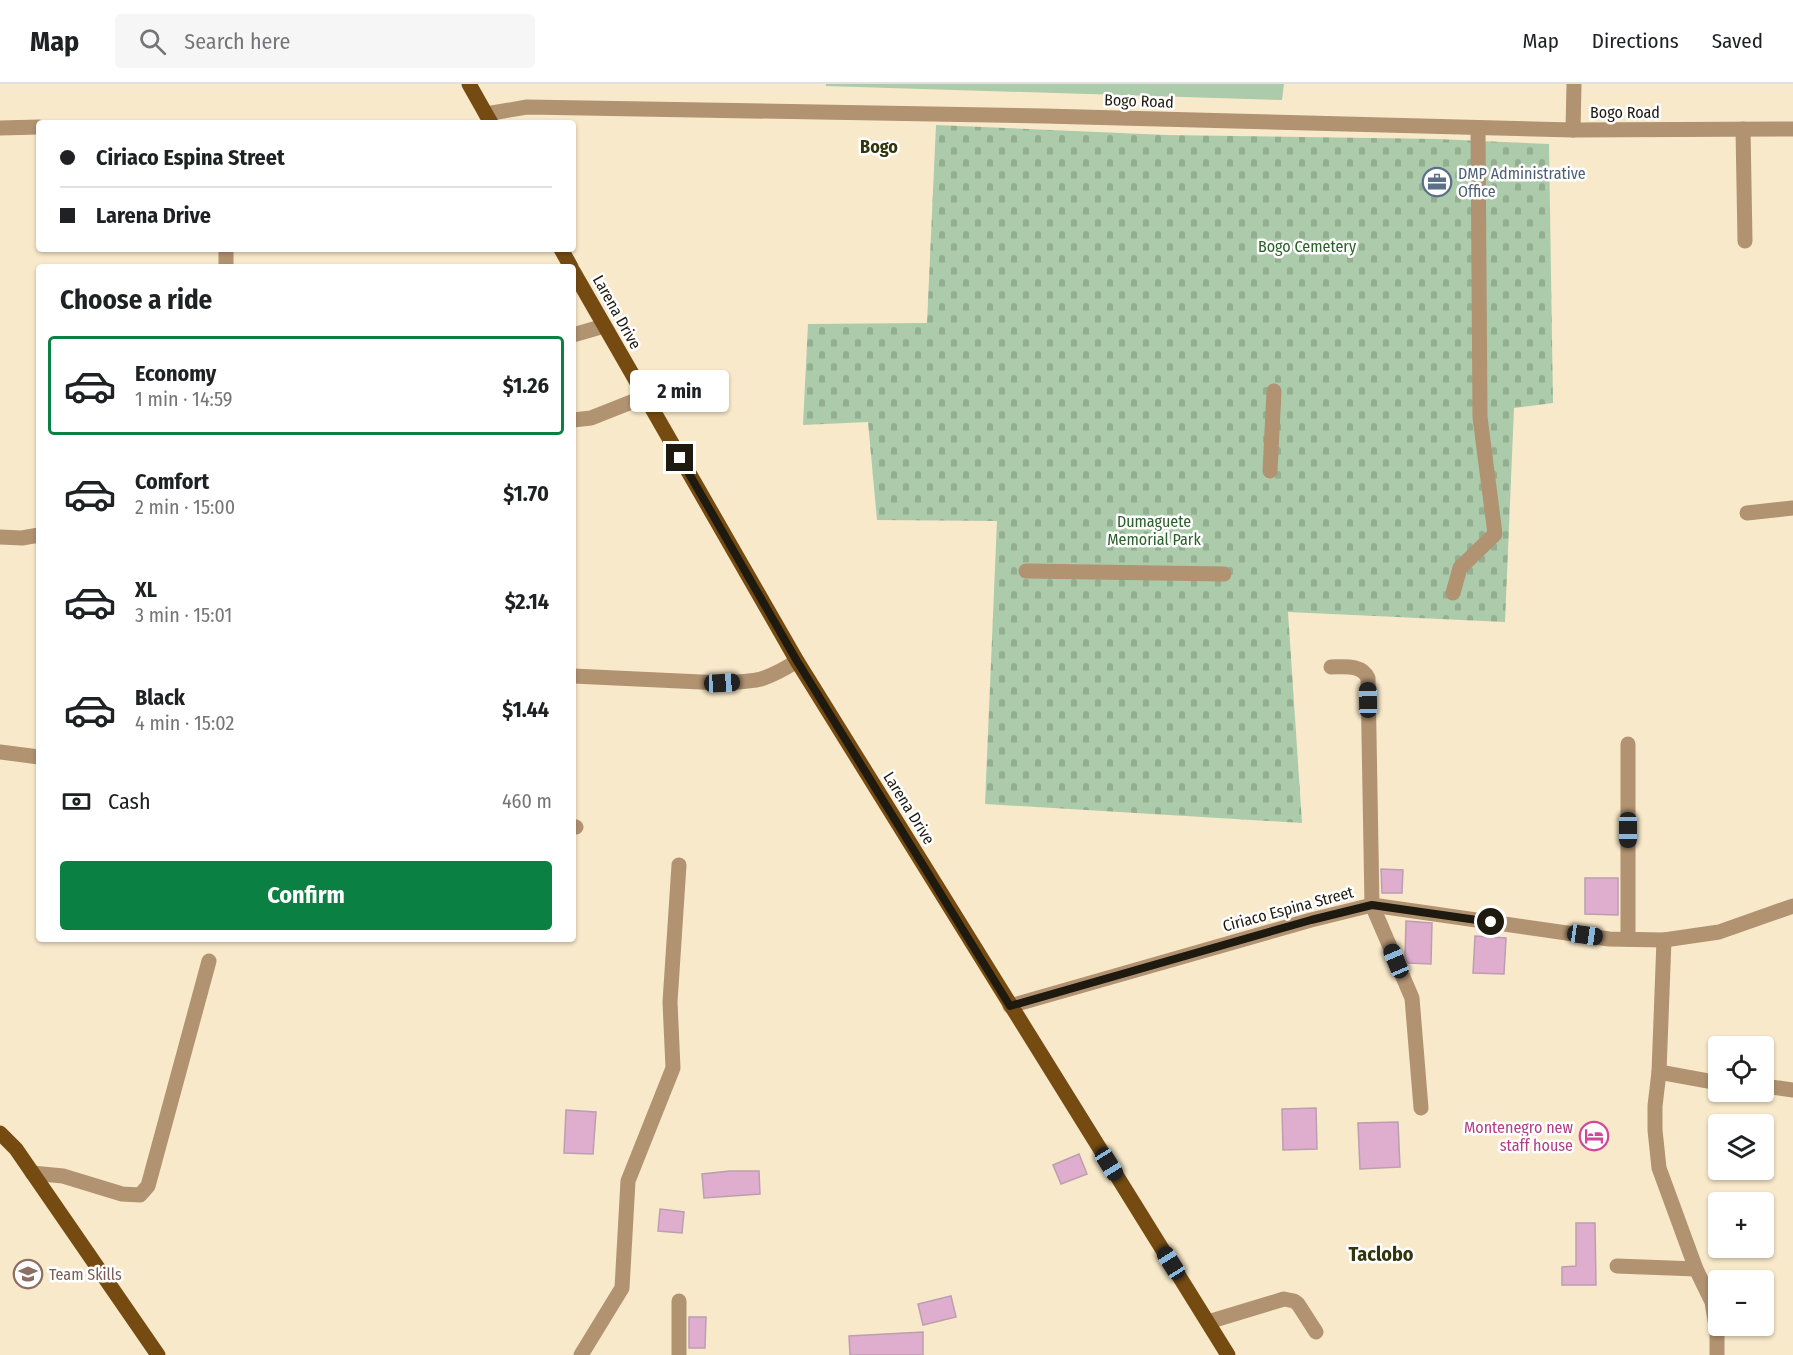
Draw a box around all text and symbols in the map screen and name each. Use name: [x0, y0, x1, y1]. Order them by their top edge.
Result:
search box: [115, 14, 535, 68]
text: Map: [30, 25, 79, 58]
icon: search: [136, 25, 169, 58]
text: Search here: [184, 28, 290, 55]
text: Map: [1522, 28, 1559, 54]
text: Directions: [1592, 28, 1679, 54]
text: Saved: [1712, 28, 1763, 54]
street label: Bogo Road: [1104, 90, 1174, 112]
street label: Bogo Road: [1590, 103, 1660, 122]
district label: Bogo: [860, 136, 898, 158]
text: Ciriaco Espina Street: [96, 144, 285, 171]
place label: DMP Administrative Office: [1458, 164, 1586, 201]
office icon: DMP Administrative Office: [1421, 166, 1453, 198]
text: Larena Drive: [96, 202, 211, 229]
park label: Bogo Cemetery: [1258, 237, 1357, 256]
street label: Larena Drive: [589, 272, 645, 352]
text: Choose a ride: [60, 284, 212, 316]
icon: car: [63, 359, 117, 413]
text: Economy: [135, 360, 216, 387]
callout: 2 min: [630, 371, 730, 413]
text: $1.26: [503, 372, 549, 399]
text: 2 min: [657, 379, 702, 403]
text: 1 min · 14:59: [135, 387, 233, 411]
route end: [666, 444, 693, 471]
icon: car: [63, 467, 117, 521]
text: Comfort: [135, 468, 209, 495]
text: $1.70: [503, 480, 549, 507]
text: 2 min · 15:00: [135, 495, 235, 519]
park label: Dumaguete Memorial Park: [1107, 512, 1201, 549]
icon: car: [63, 575, 117, 629]
text: XL: [135, 576, 157, 603]
text: $2.14: [505, 588, 549, 615]
text: 3 min · 15:01: [135, 603, 232, 627]
car: [704, 673, 740, 693]
car: [1359, 682, 1377, 718]
icon: car: [63, 683, 117, 737]
text: Black: [135, 684, 185, 711]
text: $1.44: [502, 696, 549, 723]
text: 4 min · 15:02: [135, 711, 234, 735]
street label: Larena Drive: [879, 768, 939, 848]
icon: cash: [60, 785, 93, 818]
text: Cash: [108, 788, 151, 815]
text: 460 m: [502, 789, 552, 813]
car: [1619, 812, 1637, 848]
button: Confirm: [60, 861, 552, 930]
street label: Ciriaco Espina Street: [1221, 882, 1356, 936]
route start: [1477, 908, 1504, 935]
car: [1566, 924, 1604, 946]
car: [1381, 941, 1411, 981]
map controls: [1708, 1036, 1774, 1336]
button: locate: [1708, 1036, 1774, 1102]
button: layers: [1708, 1114, 1774, 1180]
place label: Montenegro new staff house: [1464, 1118, 1574, 1155]
hotel icon: Montenegro new staff house: [1578, 1120, 1610, 1152]
car: [1092, 1144, 1126, 1184]
button: +: [1708, 1192, 1774, 1258]
district label: Taclobo: [1348, 1242, 1414, 1266]
car: [1154, 1243, 1188, 1283]
school or university icon: Team Skills: [12, 1258, 44, 1290]
place label: Team Skills: [49, 1265, 122, 1284]
button: −: [1708, 1270, 1774, 1336]

